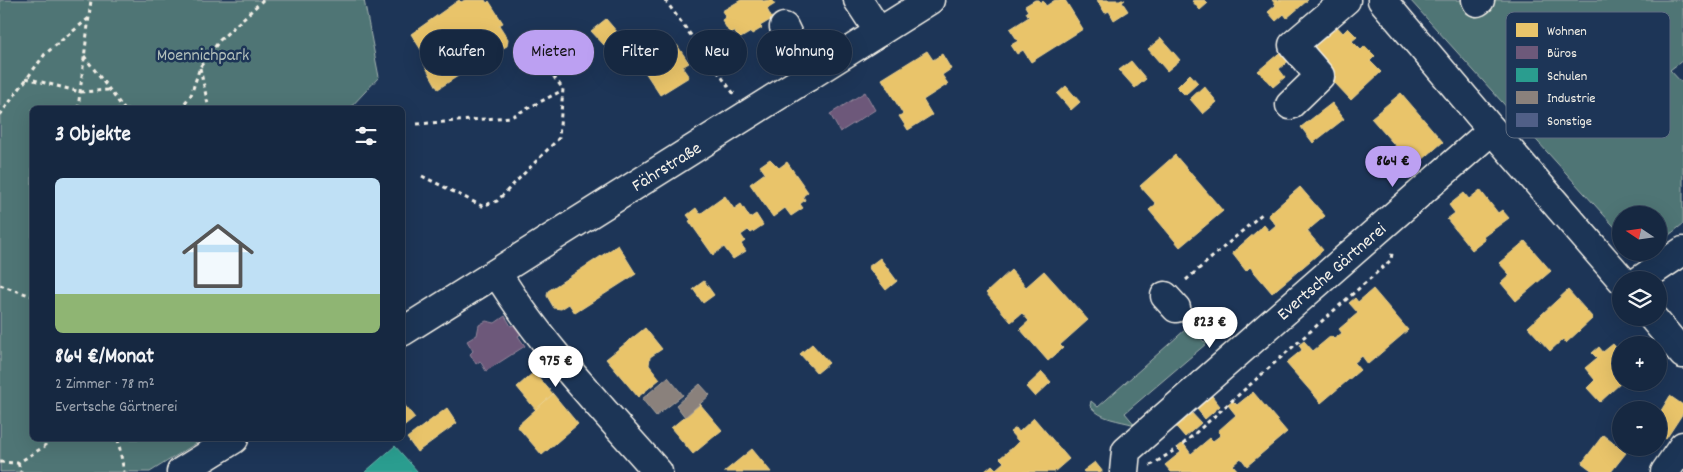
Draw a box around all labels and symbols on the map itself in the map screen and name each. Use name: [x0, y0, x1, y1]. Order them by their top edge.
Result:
legend: [1506, 12, 1670, 138]
text: Wohnen: [1547, 22, 1587, 42]
park label: Moennichpark: [157, 44, 249, 69]
text: Büros: [1547, 44, 1577, 64]
text: Schulen: [1547, 67, 1587, 87]
text: Industrie: [1547, 89, 1595, 109]
text: Sonstige: [1547, 112, 1592, 132]
street label: Fährstraße: [628, 137, 707, 199]
pin: 864 €: [1358, 146, 1428, 188]
north arrow: [1612, 206, 1668, 261]
street label: Evertsche Gärtnerei: [1273, 218, 1393, 327]
pin: 823 €: [1175, 306, 1245, 349]
pin: 975 €: [521, 346, 591, 388]

